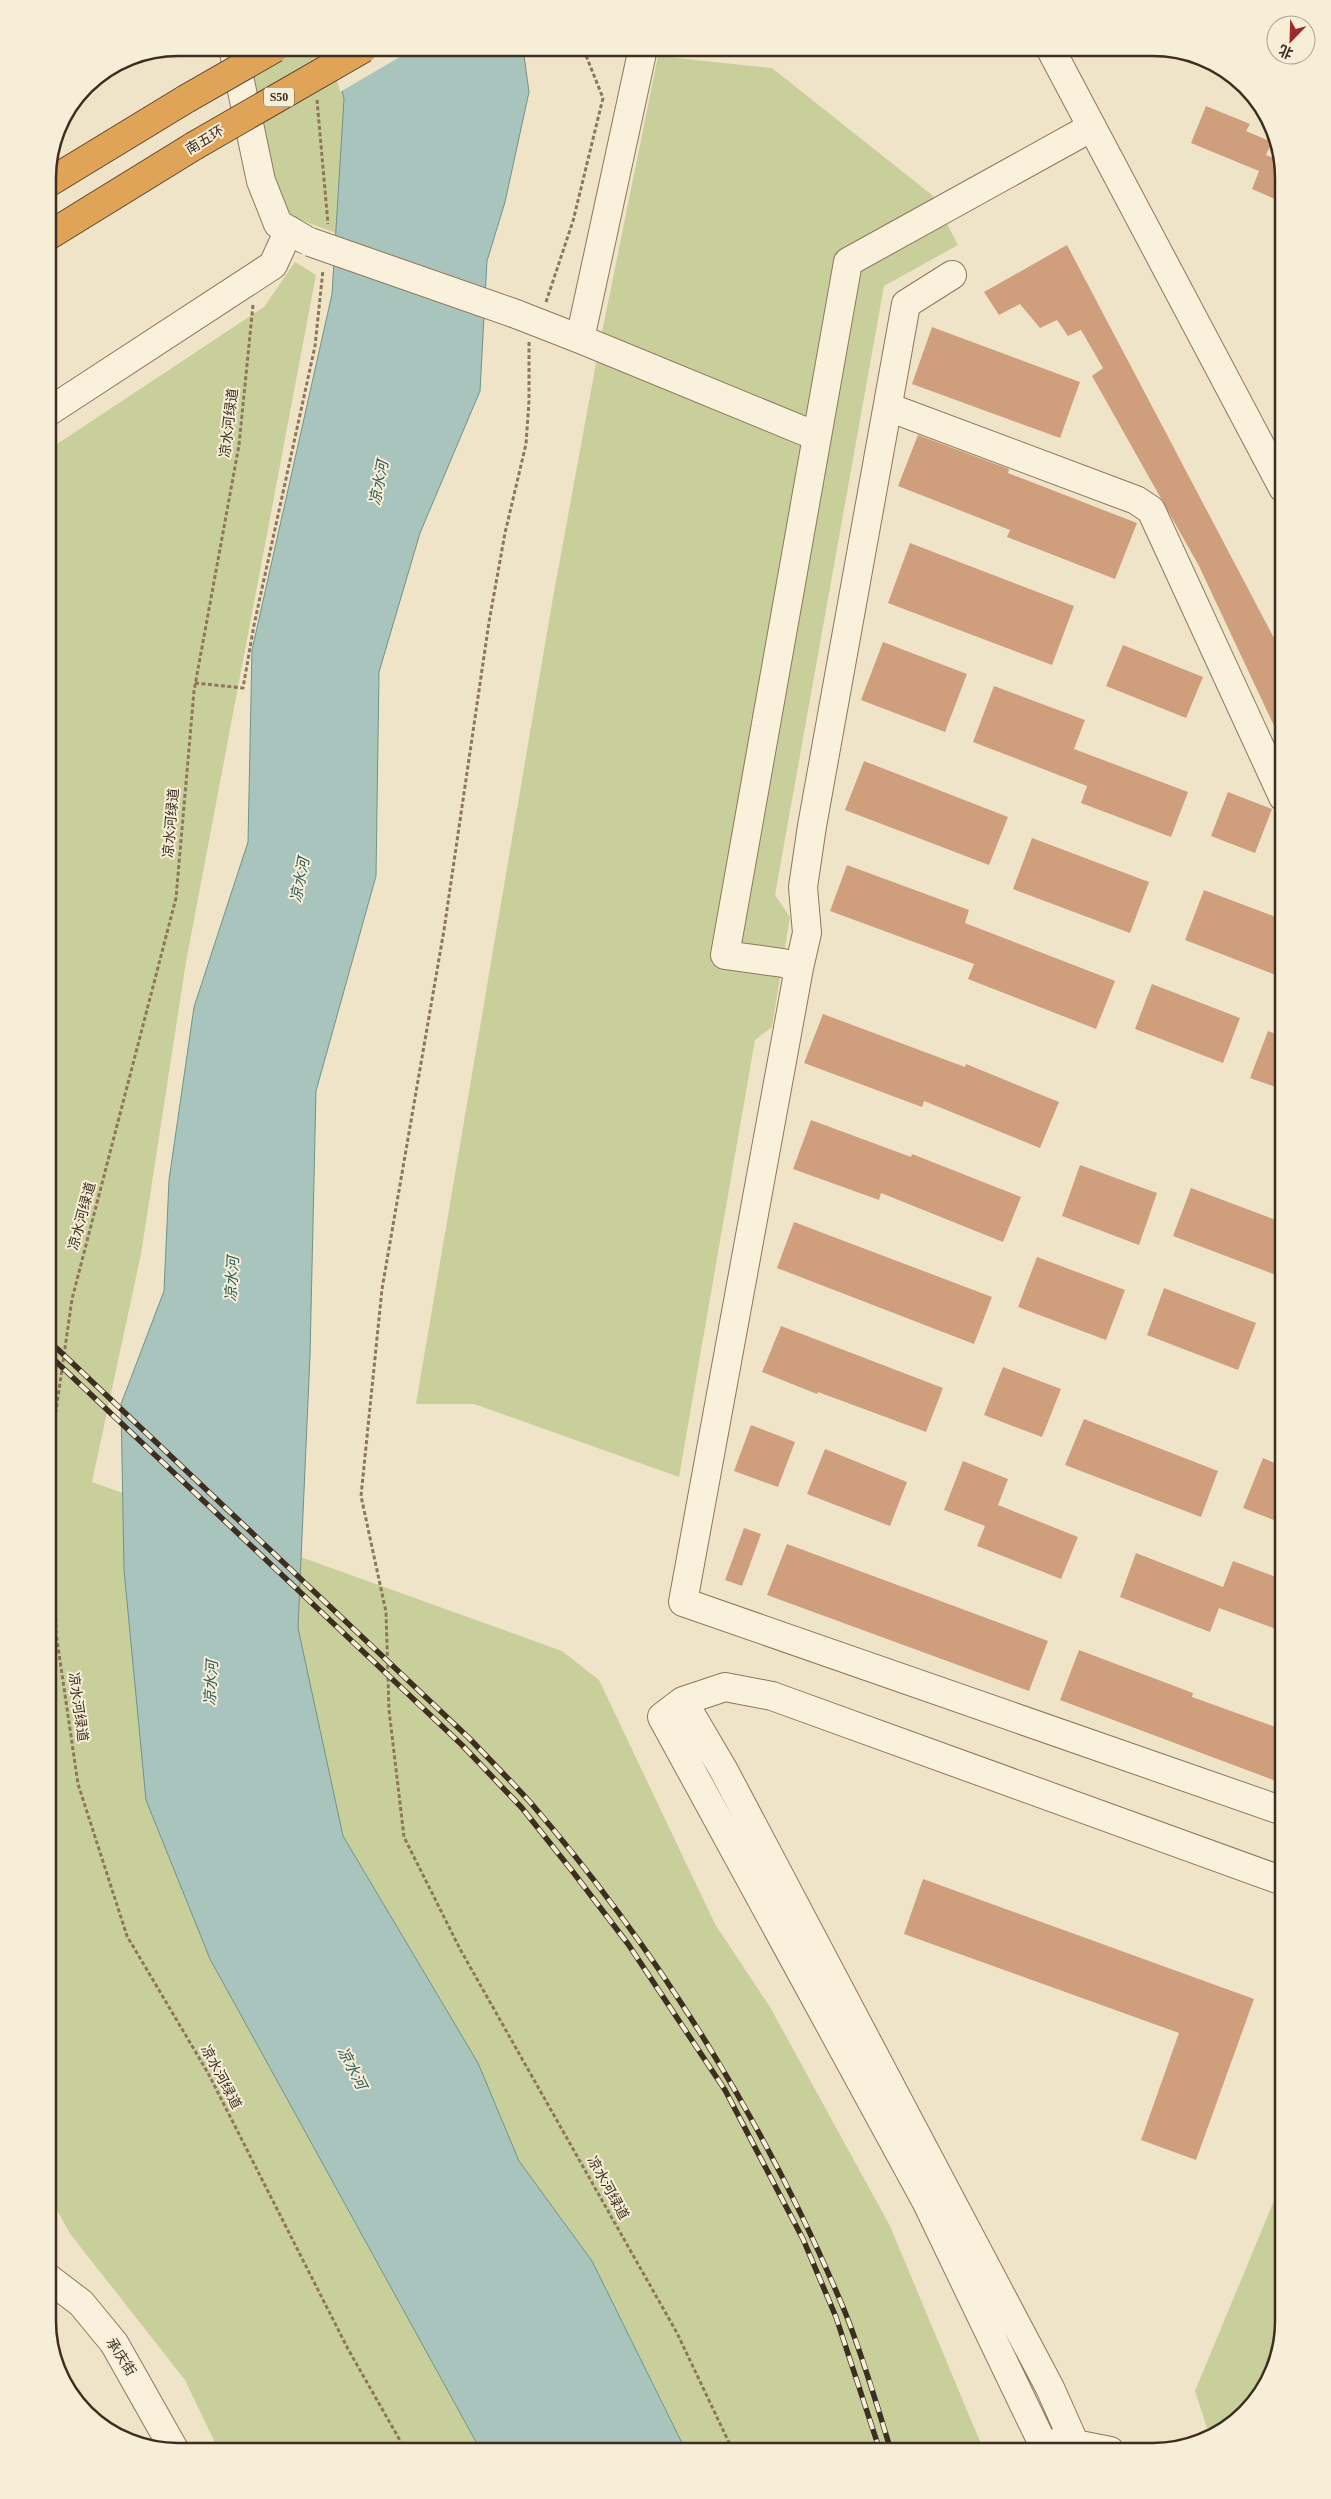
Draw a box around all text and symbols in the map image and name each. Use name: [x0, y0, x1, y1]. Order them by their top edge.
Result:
north arrow: [1266, 15, 1316, 65]
text: 北: [1277, 42, 1295, 61]
road number: S50: [264, 88, 294, 106]
street label: 南五环: [183, 123, 227, 157]
street label: 凉水河绿道: [217, 387, 241, 459]
water label: 凉水河: [367, 456, 392, 507]
street label: 凉水河绿道: [160, 787, 182, 859]
water label: 凉水河: [288, 853, 313, 904]
street label: 凉水河绿道: [66, 1180, 98, 1252]
water label: 凉水河: [223, 1253, 241, 1302]
water label: 凉水河: [202, 1657, 220, 1706]
street label: 凉水河绿道: [66, 1671, 90, 1743]
street label: 凉水河绿道: [198, 2043, 244, 2111]
water label: 凉水河: [335, 2044, 371, 2094]
street label: 凉水河绿道: [584, 2154, 632, 2222]
street label: 承庆街: [103, 2335, 139, 2379]

